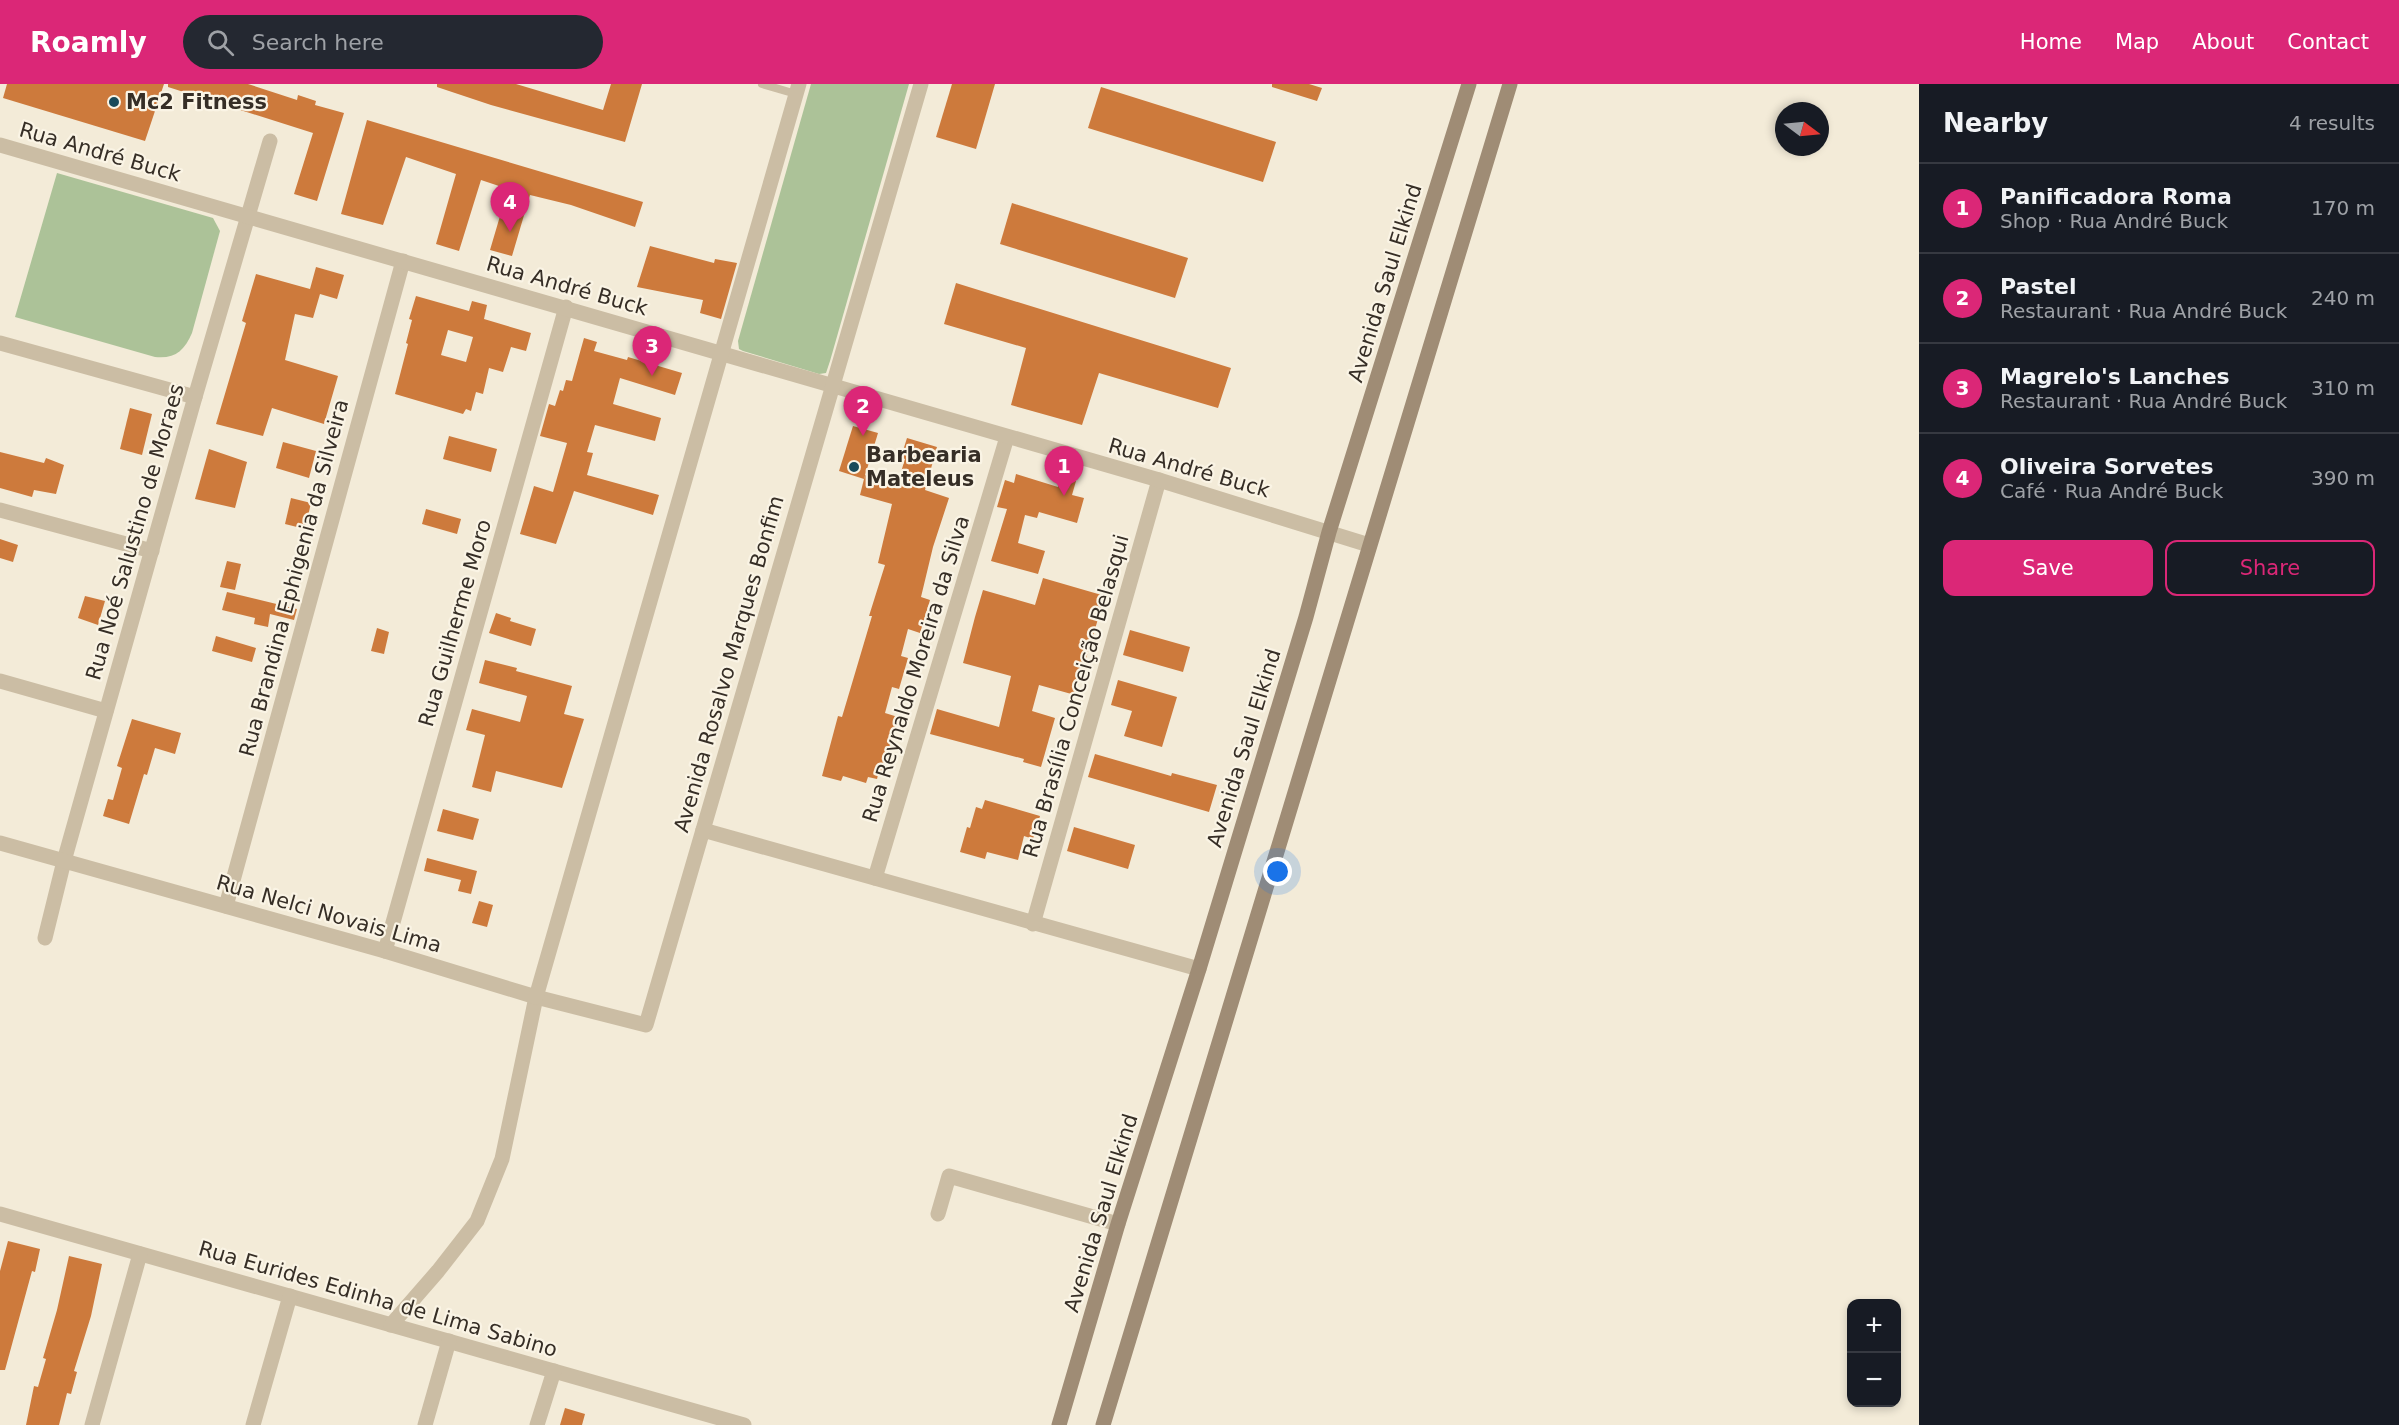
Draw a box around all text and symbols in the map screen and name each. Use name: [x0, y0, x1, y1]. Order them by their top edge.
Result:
search box: [183, 15, 603, 69]
text: Roamly: [30, 26, 147, 59]
icon: search: [204, 26, 237, 59]
text: Search here: [252, 30, 384, 55]
text: Home: [2020, 30, 2082, 54]
text: Map: [2115, 30, 2159, 54]
text: About: [2192, 30, 2254, 54]
text: Contact: [2287, 30, 2369, 54]
place label: Mc2 Fitness: [126, 90, 267, 114]
marker: Mc2 Fitness: [107, 95, 121, 109]
north arrow: [1775, 102, 1829, 156]
text: Nearby: [1943, 108, 2048, 138]
text: 4 results: [2289, 111, 2375, 135]
street label: Rua André Buck: [17, 117, 184, 187]
street label: Avenida Saul Elkind: [1343, 181, 1427, 385]
pin: 4: [490, 182, 530, 232]
text: Panificadora Roma: [2000, 184, 2232, 209]
text: 1: [1956, 196, 1969, 220]
text: 170 m: [2311, 196, 2375, 220]
text: Shop · Rua André Buck: [2000, 209, 2228, 233]
street label: Rua André Buck: [484, 251, 651, 321]
text: Pastel: [2000, 274, 2076, 299]
text: 2: [1956, 286, 1969, 310]
text: 240 m: [2311, 286, 2375, 310]
text: Restaurant · Rua André Buck: [2000, 299, 2287, 323]
pin: 3: [632, 326, 672, 376]
text: Magrelo's Lanches: [2000, 364, 2230, 389]
text: 3: [1956, 376, 1969, 400]
text: 310 m: [2311, 376, 2375, 400]
street label: Rua Noé Salustino de Moraes: [81, 381, 189, 683]
pin: 2: [844, 386, 882, 436]
text: Restaurant · Rua André Buck: [2000, 389, 2287, 413]
street label: Rua Brandina Ephigenia da Silveira: [235, 397, 353, 759]
street label: Rua André Buck: [1106, 433, 1273, 503]
place label: Barbearia Mateleus: [866, 443, 982, 491]
pin: 1: [1044, 446, 1084, 496]
text: Oliveira Sorvetes: [2000, 454, 2214, 479]
marker: Barbearia Mateleus: [847, 460, 861, 474]
text: 4: [1956, 466, 1969, 490]
text: 390 m: [2311, 466, 2375, 490]
text: Café · Rua André Buck: [2000, 479, 2223, 503]
street label: Avenida Rosalvo Marques Bonfim: [669, 493, 789, 835]
street label: Rua Reynaldo Moreira da Silva: [858, 513, 974, 825]
street label: Rua Guilherme Moro: [414, 517, 496, 729]
street label: Rua Brasília Conceição Belasqui: [1018, 532, 1134, 860]
button: Save: [1943, 540, 2153, 596]
button: Share: [2165, 540, 2375, 596]
street label: Avenida Saul Elkind: [1202, 646, 1286, 850]
your location: [1263, 857, 1292, 886]
street label: Rua Nelci Novais Lima: [214, 870, 444, 958]
street label: Avenida Saul Elkind: [1059, 1111, 1143, 1315]
street label: Rua Eurides Edinha de Lima Sabino: [196, 1236, 560, 1362]
map controls: [1847, 1299, 1901, 1407]
button: +: [1847, 1299, 1901, 1353]
button: −: [1847, 1353, 1901, 1407]

